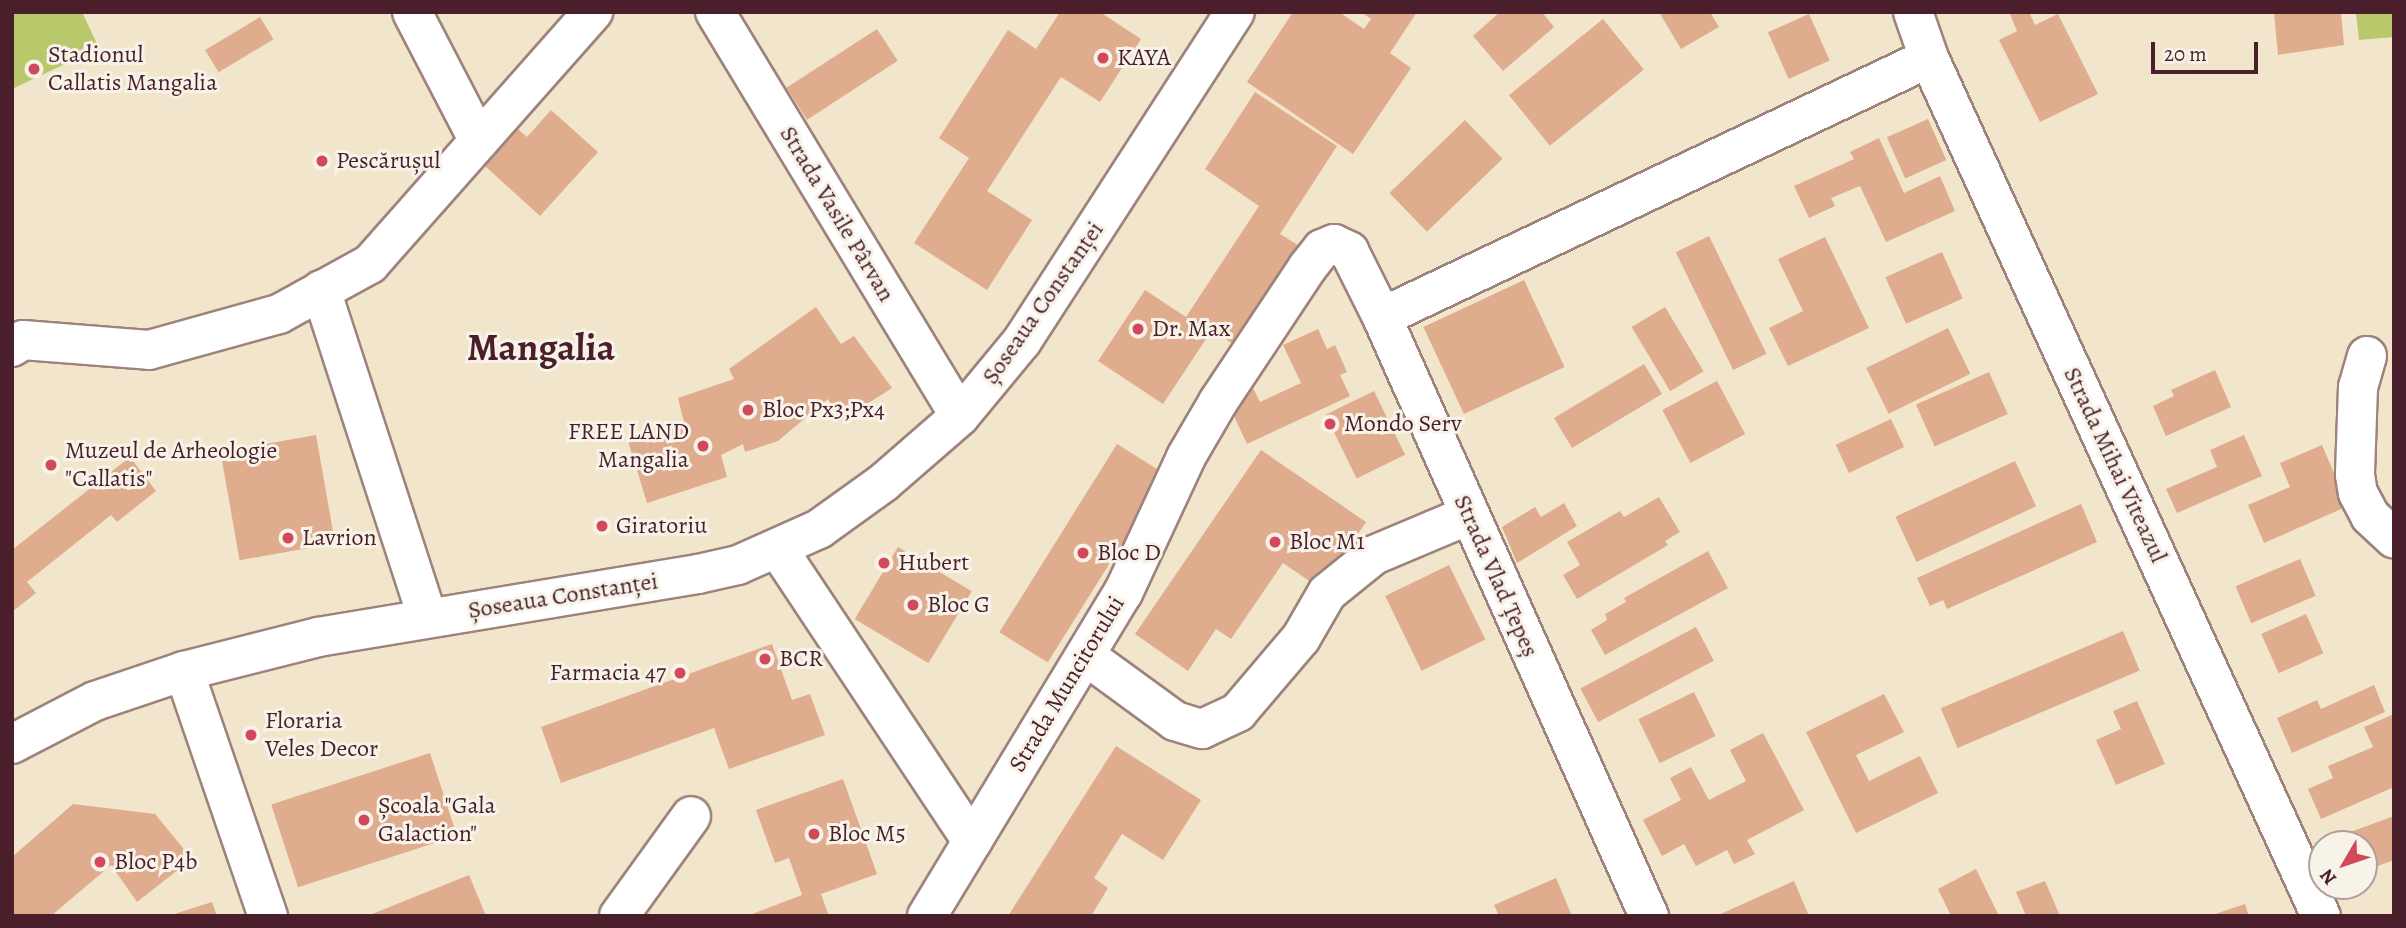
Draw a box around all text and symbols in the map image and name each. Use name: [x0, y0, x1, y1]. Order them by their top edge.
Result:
scale bar: [2154, 28, 2261, 72]
text: 20 m: [2164, 40, 2207, 68]
place label: Stadionul Callatis Mangalia: [48, 41, 217, 97]
place label: KAYA: [1117, 44, 1171, 72]
marker: KAYA: [1095, 50, 1111, 66]
marker: Stadionul Callatis Mangalia: [26, 61, 42, 77]
street label: Strada Vasile Pârvan: [773, 121, 901, 307]
place label: Pescărușul: [336, 147, 440, 175]
marker: Pescărușul: [314, 153, 330, 169]
street label: Șoseaua Constanței: [976, 216, 1110, 390]
place label: Dr. Max: [1152, 315, 1231, 343]
marker: Dr. Max: [1130, 321, 1146, 337]
district label: Mangalia: [467, 325, 615, 371]
street label: Strada Mihai Viteazul: [2057, 363, 2173, 567]
place label: Bloc Px3;Px4: [762, 396, 885, 424]
marker: Bloc Px3;Px4: [740, 402, 756, 418]
place label: Mondo Serv: [1344, 410, 1462, 438]
marker: Mondo Serv: [1322, 416, 1338, 432]
place label: FREE LAND Mangalia: [568, 418, 689, 474]
place label: Muzeul de Arheologie "Callatis": [65, 437, 277, 493]
marker: FREE LAND Mangalia: [695, 438, 711, 454]
marker: Muzeul de Arheologie "Callatis": [43, 457, 59, 473]
street label: Strada Vlad Țepeș: [1447, 491, 1545, 661]
place label: Giratoriu: [616, 512, 707, 540]
marker: Giratoriu: [594, 518, 610, 534]
place label: Lavrion: [302, 524, 377, 552]
place label: Bloc M1: [1289, 528, 1365, 556]
marker: Lavrion: [280, 530, 296, 546]
marker: Bloc M1: [1267, 534, 1283, 550]
place label: Bloc D: [1097, 539, 1161, 567]
marker: Bloc D: [1075, 545, 1091, 561]
place label: Hubert: [898, 549, 969, 577]
marker: Hubert: [876, 555, 892, 571]
street label: Șoseaua Constanței: [466, 567, 660, 625]
place label: Bloc G: [927, 591, 990, 619]
street label: Strada Muncitorului: [1003, 591, 1131, 777]
marker: Bloc G: [905, 597, 921, 613]
place label: BCR: [779, 645, 823, 673]
marker: BCR: [757, 651, 773, 667]
place label: Farmacia 47: [549, 659, 666, 687]
marker: Farmacia 47: [672, 665, 688, 681]
place label: Floraria Veles Decor: [265, 707, 378, 763]
marker: Floraria Veles Decor: [243, 727, 259, 743]
place label: Școala "Gala Galaction": [378, 792, 496, 848]
marker: Școala "Gala Galaction": [356, 812, 372, 828]
place label: Bloc M5: [828, 820, 906, 848]
marker: Bloc M5: [806, 826, 822, 842]
north arrow: [2308, 830, 2378, 900]
place label: Bloc P4b: [114, 848, 197, 876]
marker: Bloc P4b: [92, 854, 108, 870]
text: N: [2314, 863, 2343, 891]

